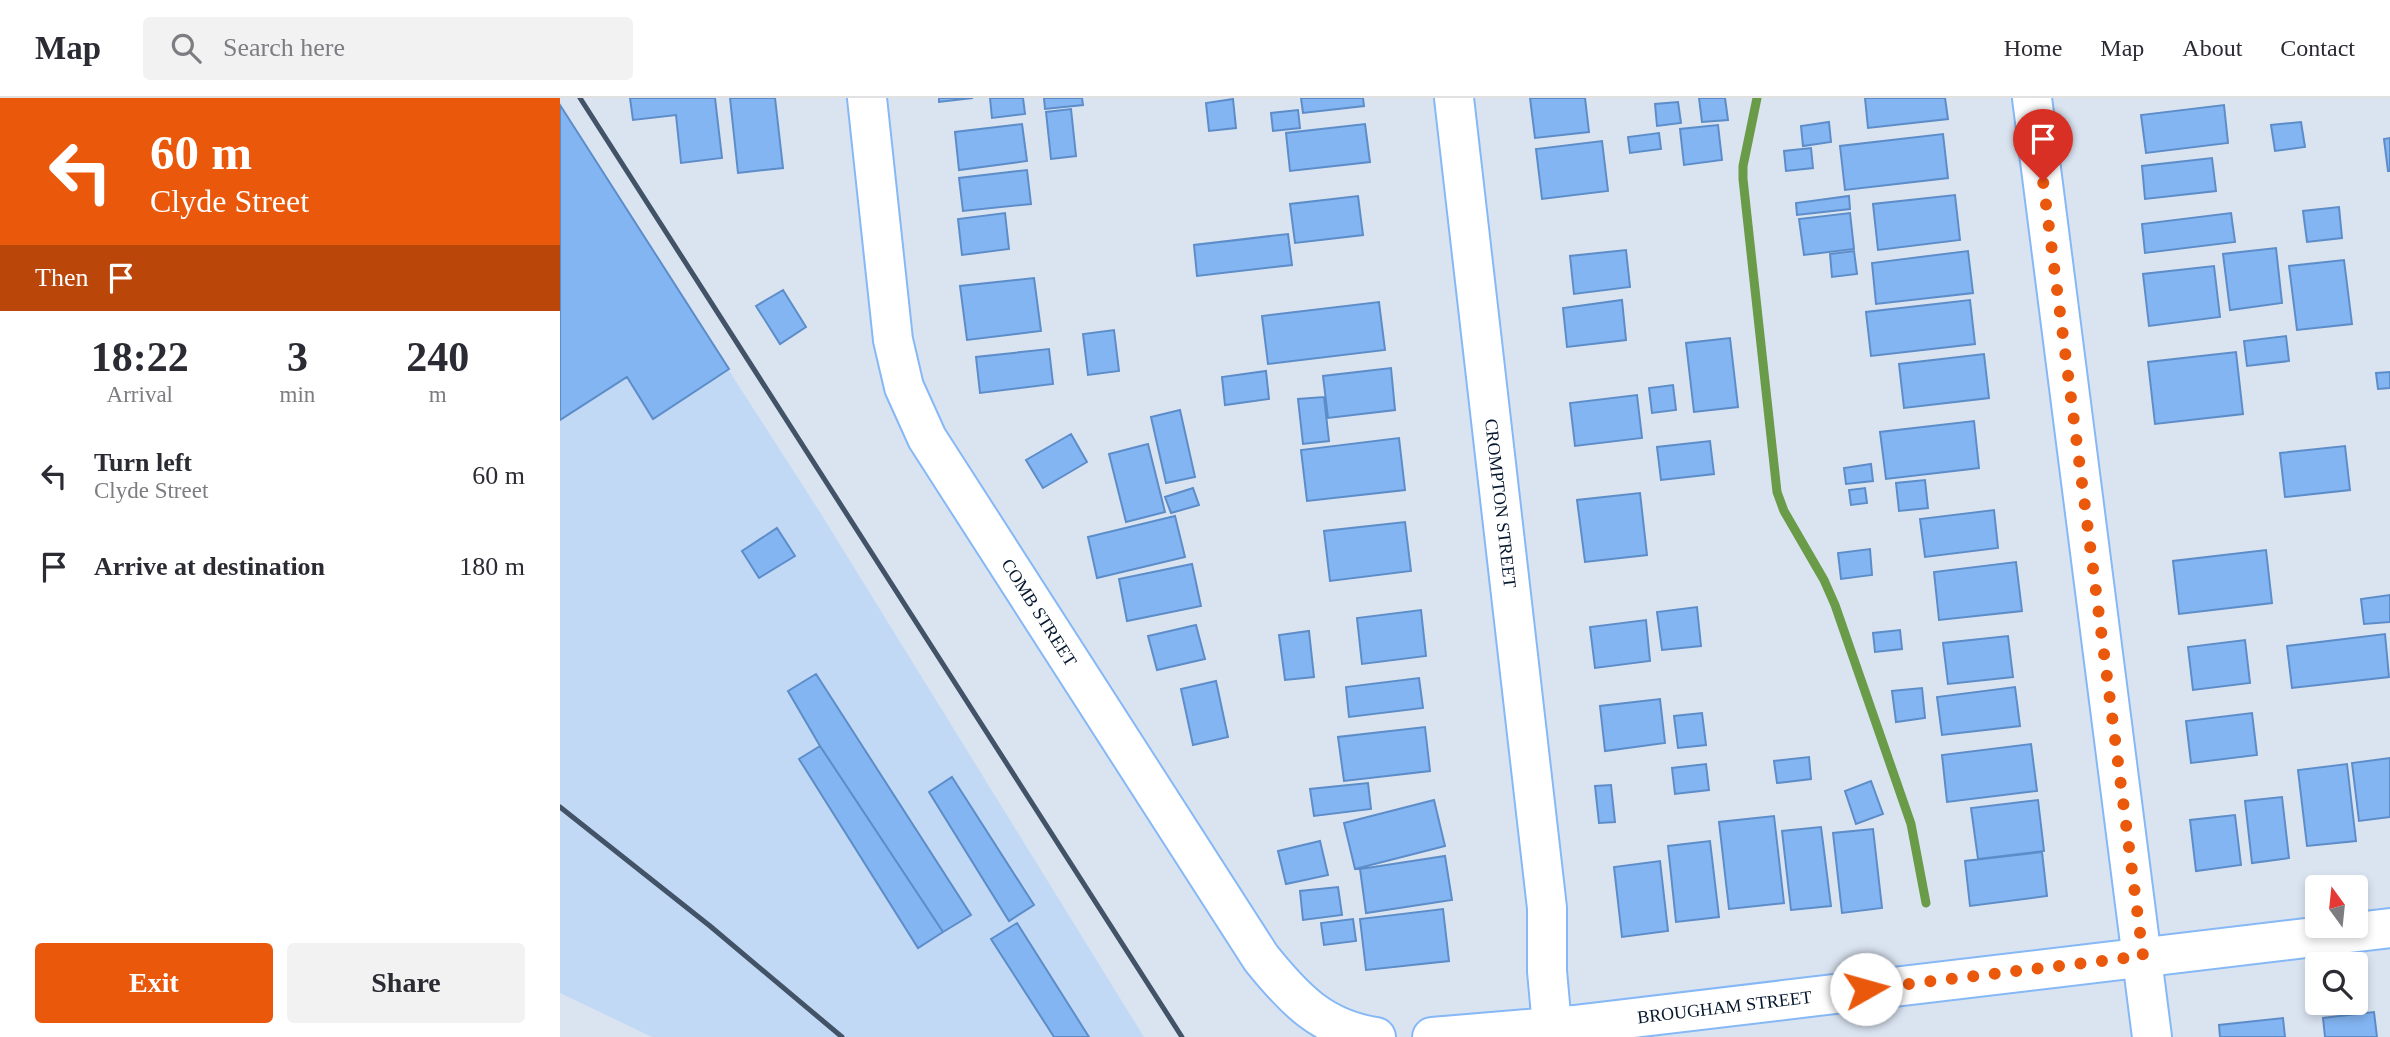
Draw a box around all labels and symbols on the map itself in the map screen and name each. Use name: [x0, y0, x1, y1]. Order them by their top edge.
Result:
pin: [2013, 109, 2073, 181]
street label: CROMPTON STREET: [1481, 418, 1520, 589]
street label: COMB STREET: [997, 555, 1081, 670]
north arrow: [2305, 875, 2368, 938]
position arrow: [1829, 952, 1903, 1026]
street label: BROUGHAM STREET: [1636, 987, 1813, 1027]

